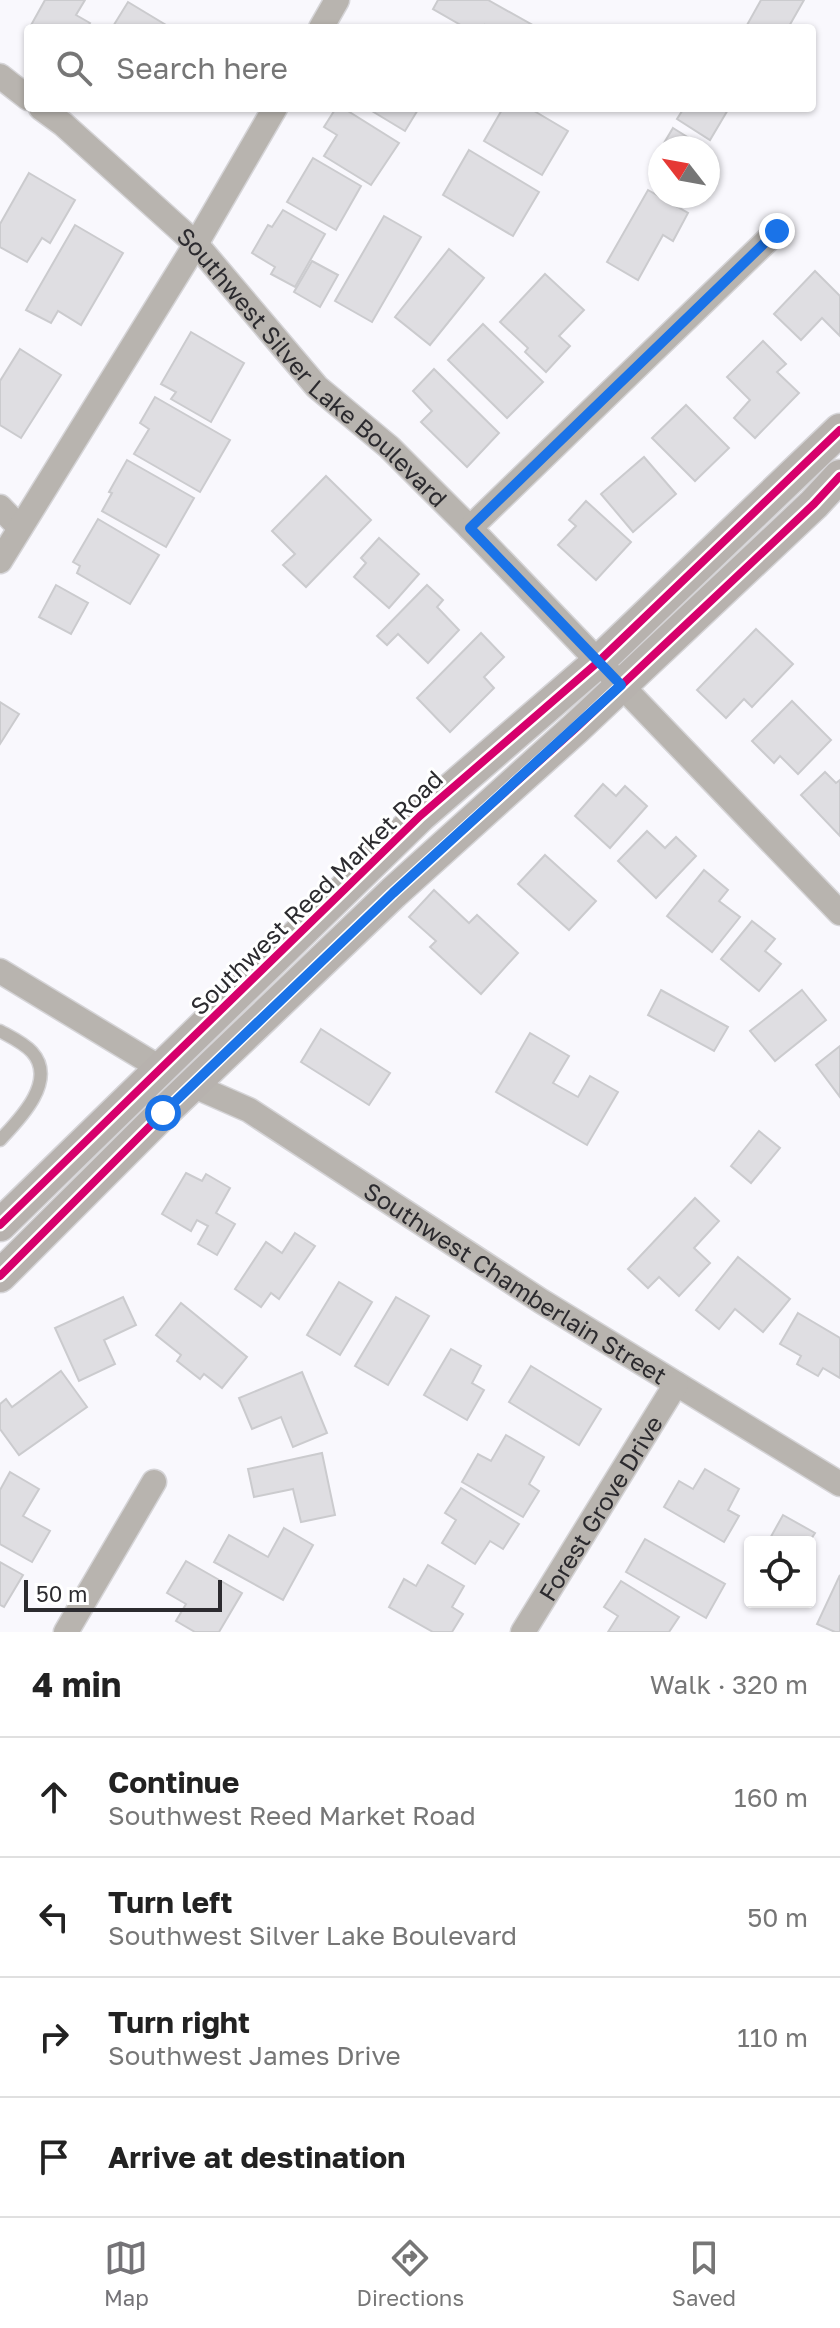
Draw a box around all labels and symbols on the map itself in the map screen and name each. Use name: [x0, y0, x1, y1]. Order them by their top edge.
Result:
north arrow: [648, 136, 720, 208]
route end: [759, 213, 795, 249]
street label: Southwest Silver Lake Boulevard: [172, 220, 454, 512]
street label: Southwest Reed Market Road: [184, 764, 448, 1020]
route start: [145, 1095, 181, 1131]
street label: Southwest Chamberlain Street: [359, 1175, 673, 1389]
street label: Forest Grove Drive: [532, 1410, 668, 1606]
scale bar: [24, 1576, 222, 1612]

